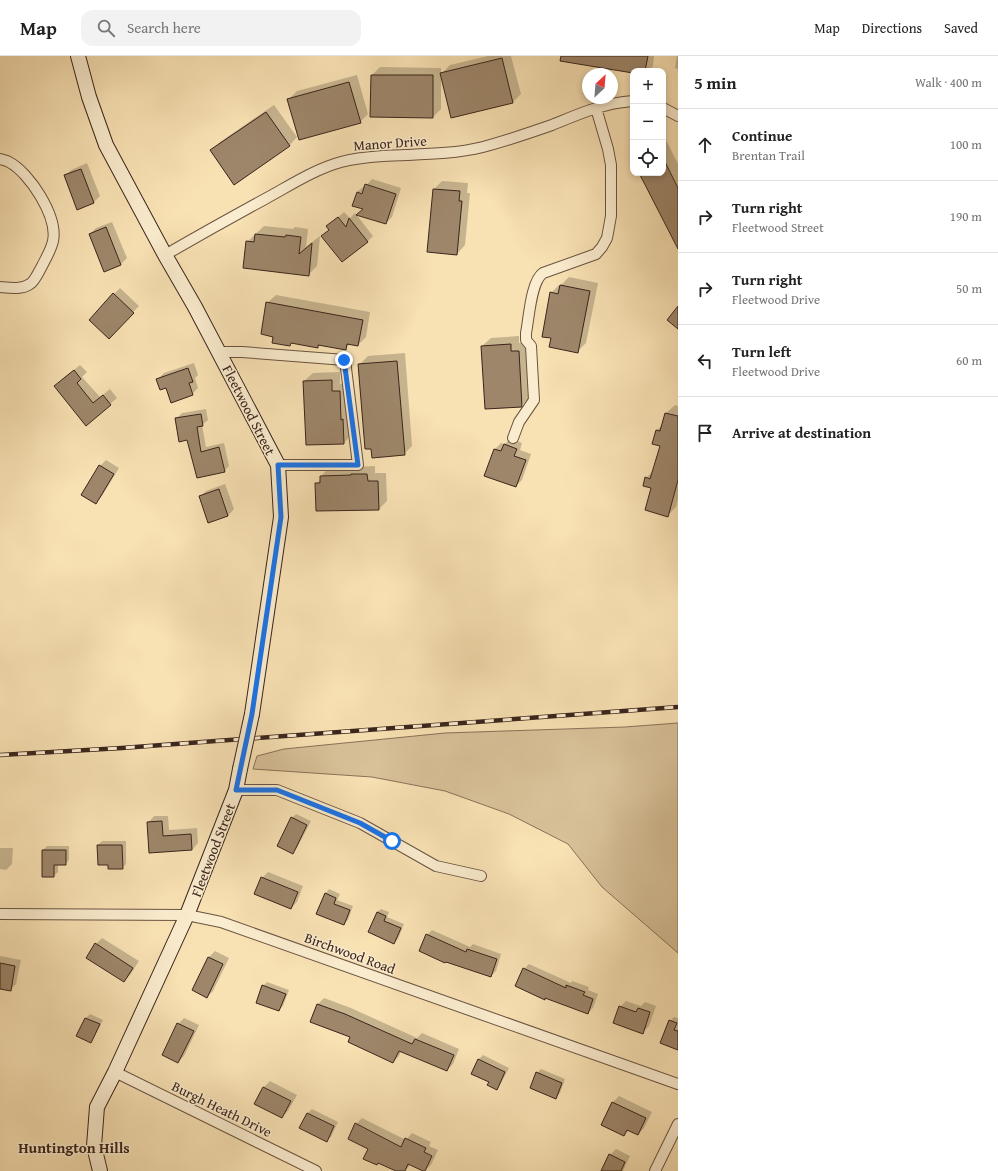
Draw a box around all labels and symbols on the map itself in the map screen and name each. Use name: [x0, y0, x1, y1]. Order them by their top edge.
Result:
north arrow: [582, 68, 618, 104]
street label: Manor Drive: [353, 130, 428, 156]
route end: [335, 351, 353, 369]
street label: Fleetwood Street: [218, 361, 280, 459]
street label: Fleetwood Street: [186, 800, 240, 900]
route start: [383, 832, 401, 850]
street label: Birchwood Road: [302, 927, 399, 979]
street label: Burgh Heath Drive: [169, 1076, 276, 1142]
district label: Huntington Hills: [18, 1137, 130, 1158]

